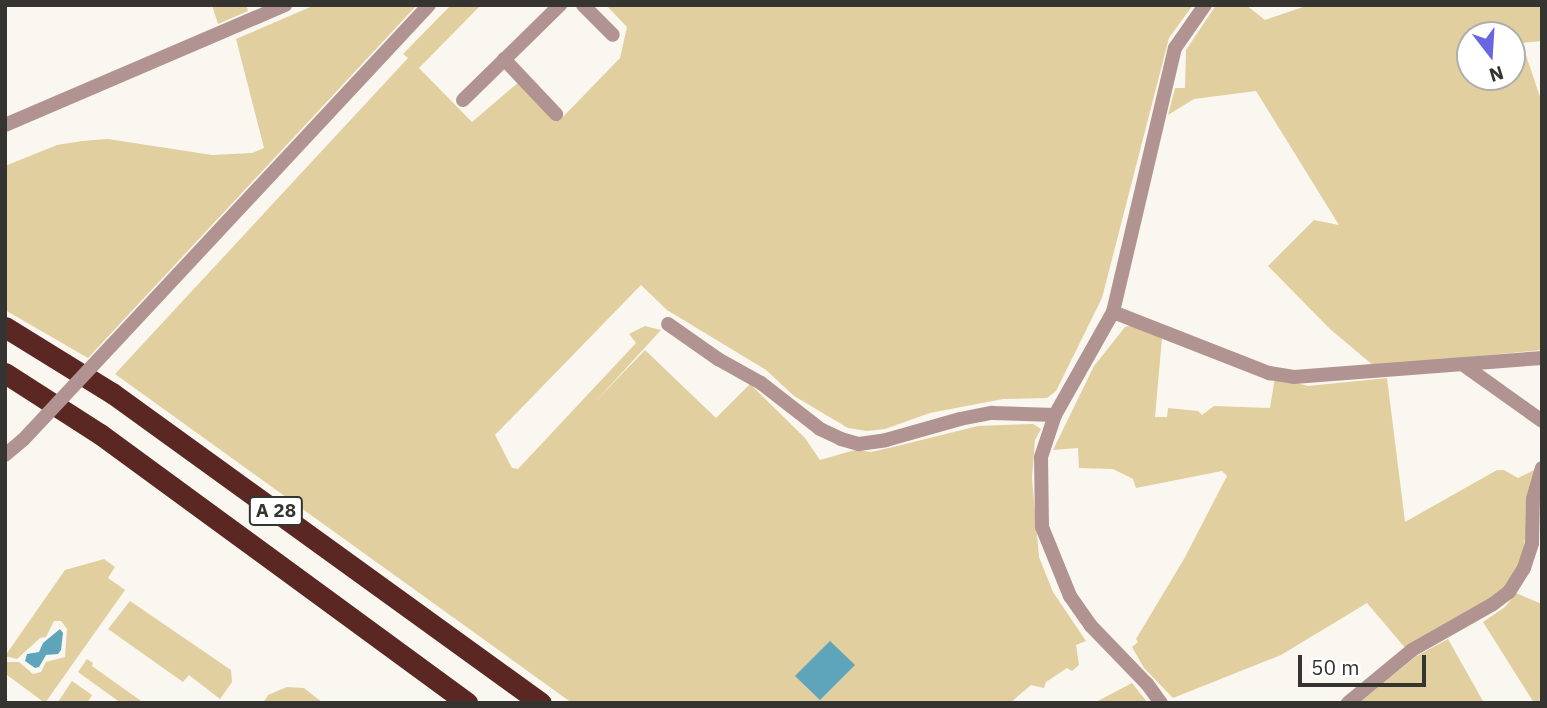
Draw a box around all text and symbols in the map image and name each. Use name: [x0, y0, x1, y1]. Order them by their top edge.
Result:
north arrow: [1456, 21, 1526, 91]
text: N: [1486, 61, 1507, 88]
road number: A 28: [248, 496, 304, 526]
scale bar: [1302, 642, 1430, 686]
text: 50 m: [1311, 653, 1360, 681]

